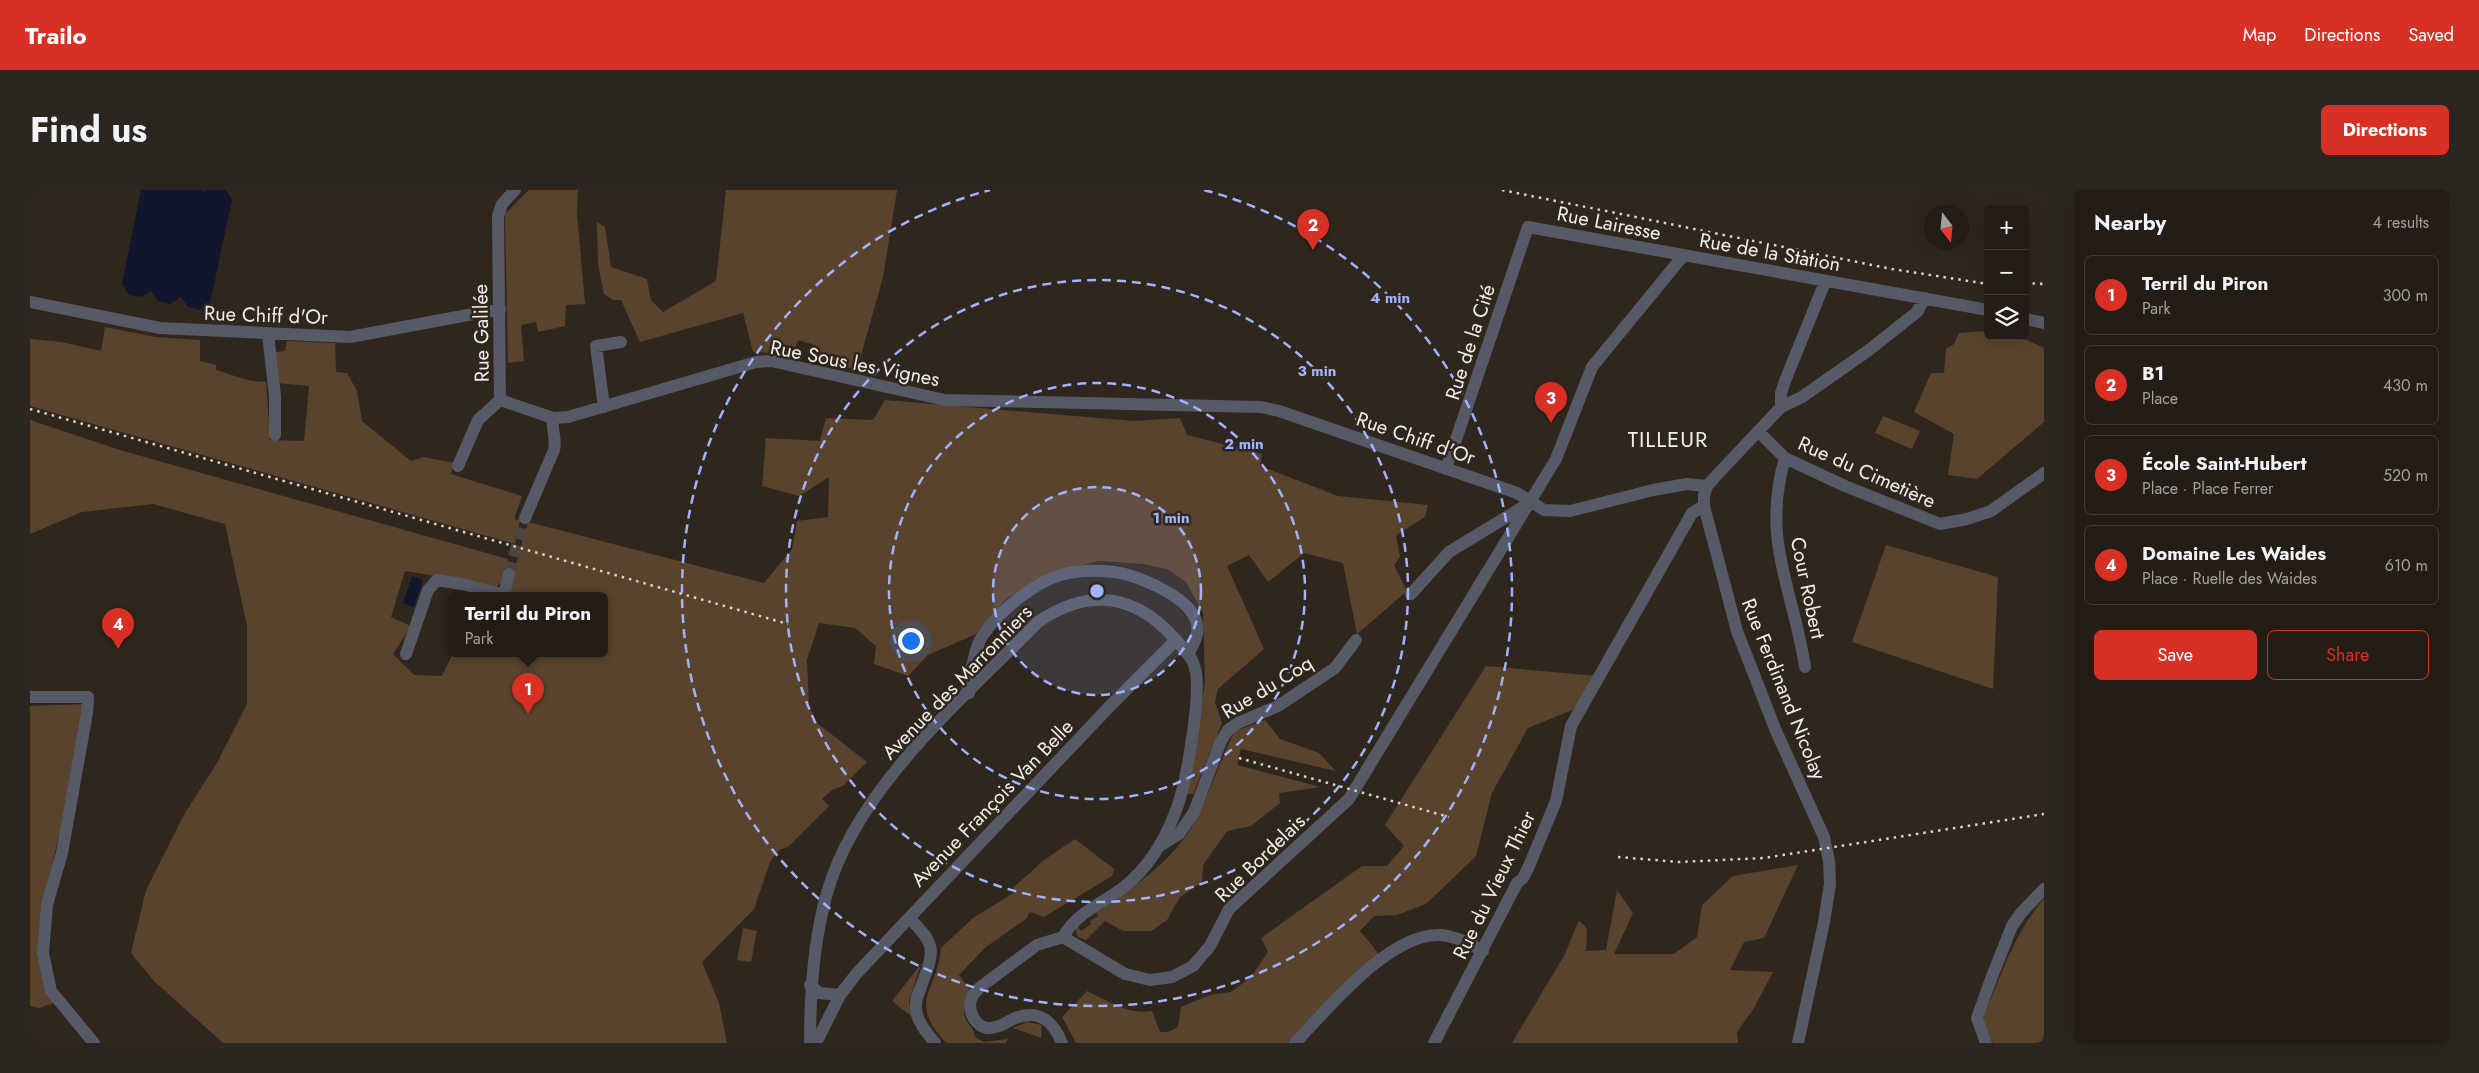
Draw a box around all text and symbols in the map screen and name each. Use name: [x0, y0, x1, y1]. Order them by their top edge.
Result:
text: Trailo: [25, 18, 87, 53]
text: Map: [2243, 22, 2276, 48]
text: Directions: [2304, 22, 2380, 48]
text: Saved: [2408, 22, 2454, 48]
text: Find us: [30, 105, 147, 155]
button: Directions: [2321, 105, 2449, 155]
street label: Rue Lairesse: [1555, 199, 1663, 248]
north arrow: [1924, 205, 1969, 250]
map controls: [1984, 205, 2029, 340]
button: +: [1984, 205, 2029, 250]
text: Nearby: [2094, 208, 2166, 238]
pin: 2: [1297, 209, 1329, 250]
text: 4 results: [2373, 211, 2429, 234]
street label: Rue de la Station: [1697, 226, 1843, 279]
button: −: [1984, 250, 2029, 295]
text: Terril du Piron: [2142, 270, 2268, 297]
street label: Rue de la Cité: [1438, 281, 1503, 404]
street label: Rue Galilée: [466, 284, 497, 382]
text: 1: [2107, 284, 2115, 307]
text: 300 m: [2383, 284, 2428, 307]
text: 4 min: [1370, 287, 1410, 309]
button: layers: [1984, 295, 2029, 340]
text: Park: [2142, 297, 2171, 320]
street label: Rue Chiff d'Or: [204, 299, 329, 332]
street label: Rue Sous les Vignes: [768, 333, 942, 394]
text: 3 min: [1298, 360, 1336, 382]
text: B1: [2142, 360, 2164, 387]
text: 2: [2106, 374, 2116, 397]
text: 430 m: [2383, 374, 2428, 397]
pin: 3: [1535, 382, 1567, 423]
text: Place: [2142, 387, 2178, 410]
street label: Rue Chiff d'Or: [1352, 405, 1479, 472]
district label: TILLEUR: [1628, 423, 1708, 455]
street label: Rue du Cimetière: [1793, 429, 1940, 516]
text: 2 min: [1224, 433, 1264, 455]
text: École Saint-Hubert: [2142, 450, 2307, 477]
text: 3: [2106, 464, 2116, 487]
text: 520 m: [2383, 464, 2428, 487]
text: Place · Place Ferrer: [2142, 477, 2274, 500]
text: 1 min: [1152, 507, 1190, 529]
street label: Cour Robert: [1783, 534, 1832, 642]
text: Domaine Les Waides: [2142, 540, 2326, 567]
text: 4: [2105, 554, 2117, 577]
text: 610 m: [2385, 554, 2428, 577]
text: Place · Ruelle des Waides: [2142, 567, 2317, 590]
centre of rings: [1088, 582, 1106, 600]
popup: [448, 592, 608, 657]
street label: Rue Ferdinand Nicolay: [1734, 594, 1833, 784]
street label: Avenue des Marronniers: [876, 598, 1039, 766]
text: Terril du Piron: [465, 600, 591, 627]
pin: 4: [102, 608, 134, 649]
text: Park: [465, 627, 493, 650]
your location: [898, 628, 924, 654]
button: Save: [2094, 630, 2257, 680]
button: Share: [2267, 630, 2429, 680]
street label: Rue du Coq: [1216, 649, 1318, 726]
pin: 1: [512, 673, 544, 714]
street label: Avenue François Van Belle: [905, 713, 1080, 894]
street label: Rue du Vieux Thier: [1446, 806, 1543, 964]
street label: Rue Bordelais: [1209, 808, 1312, 909]

